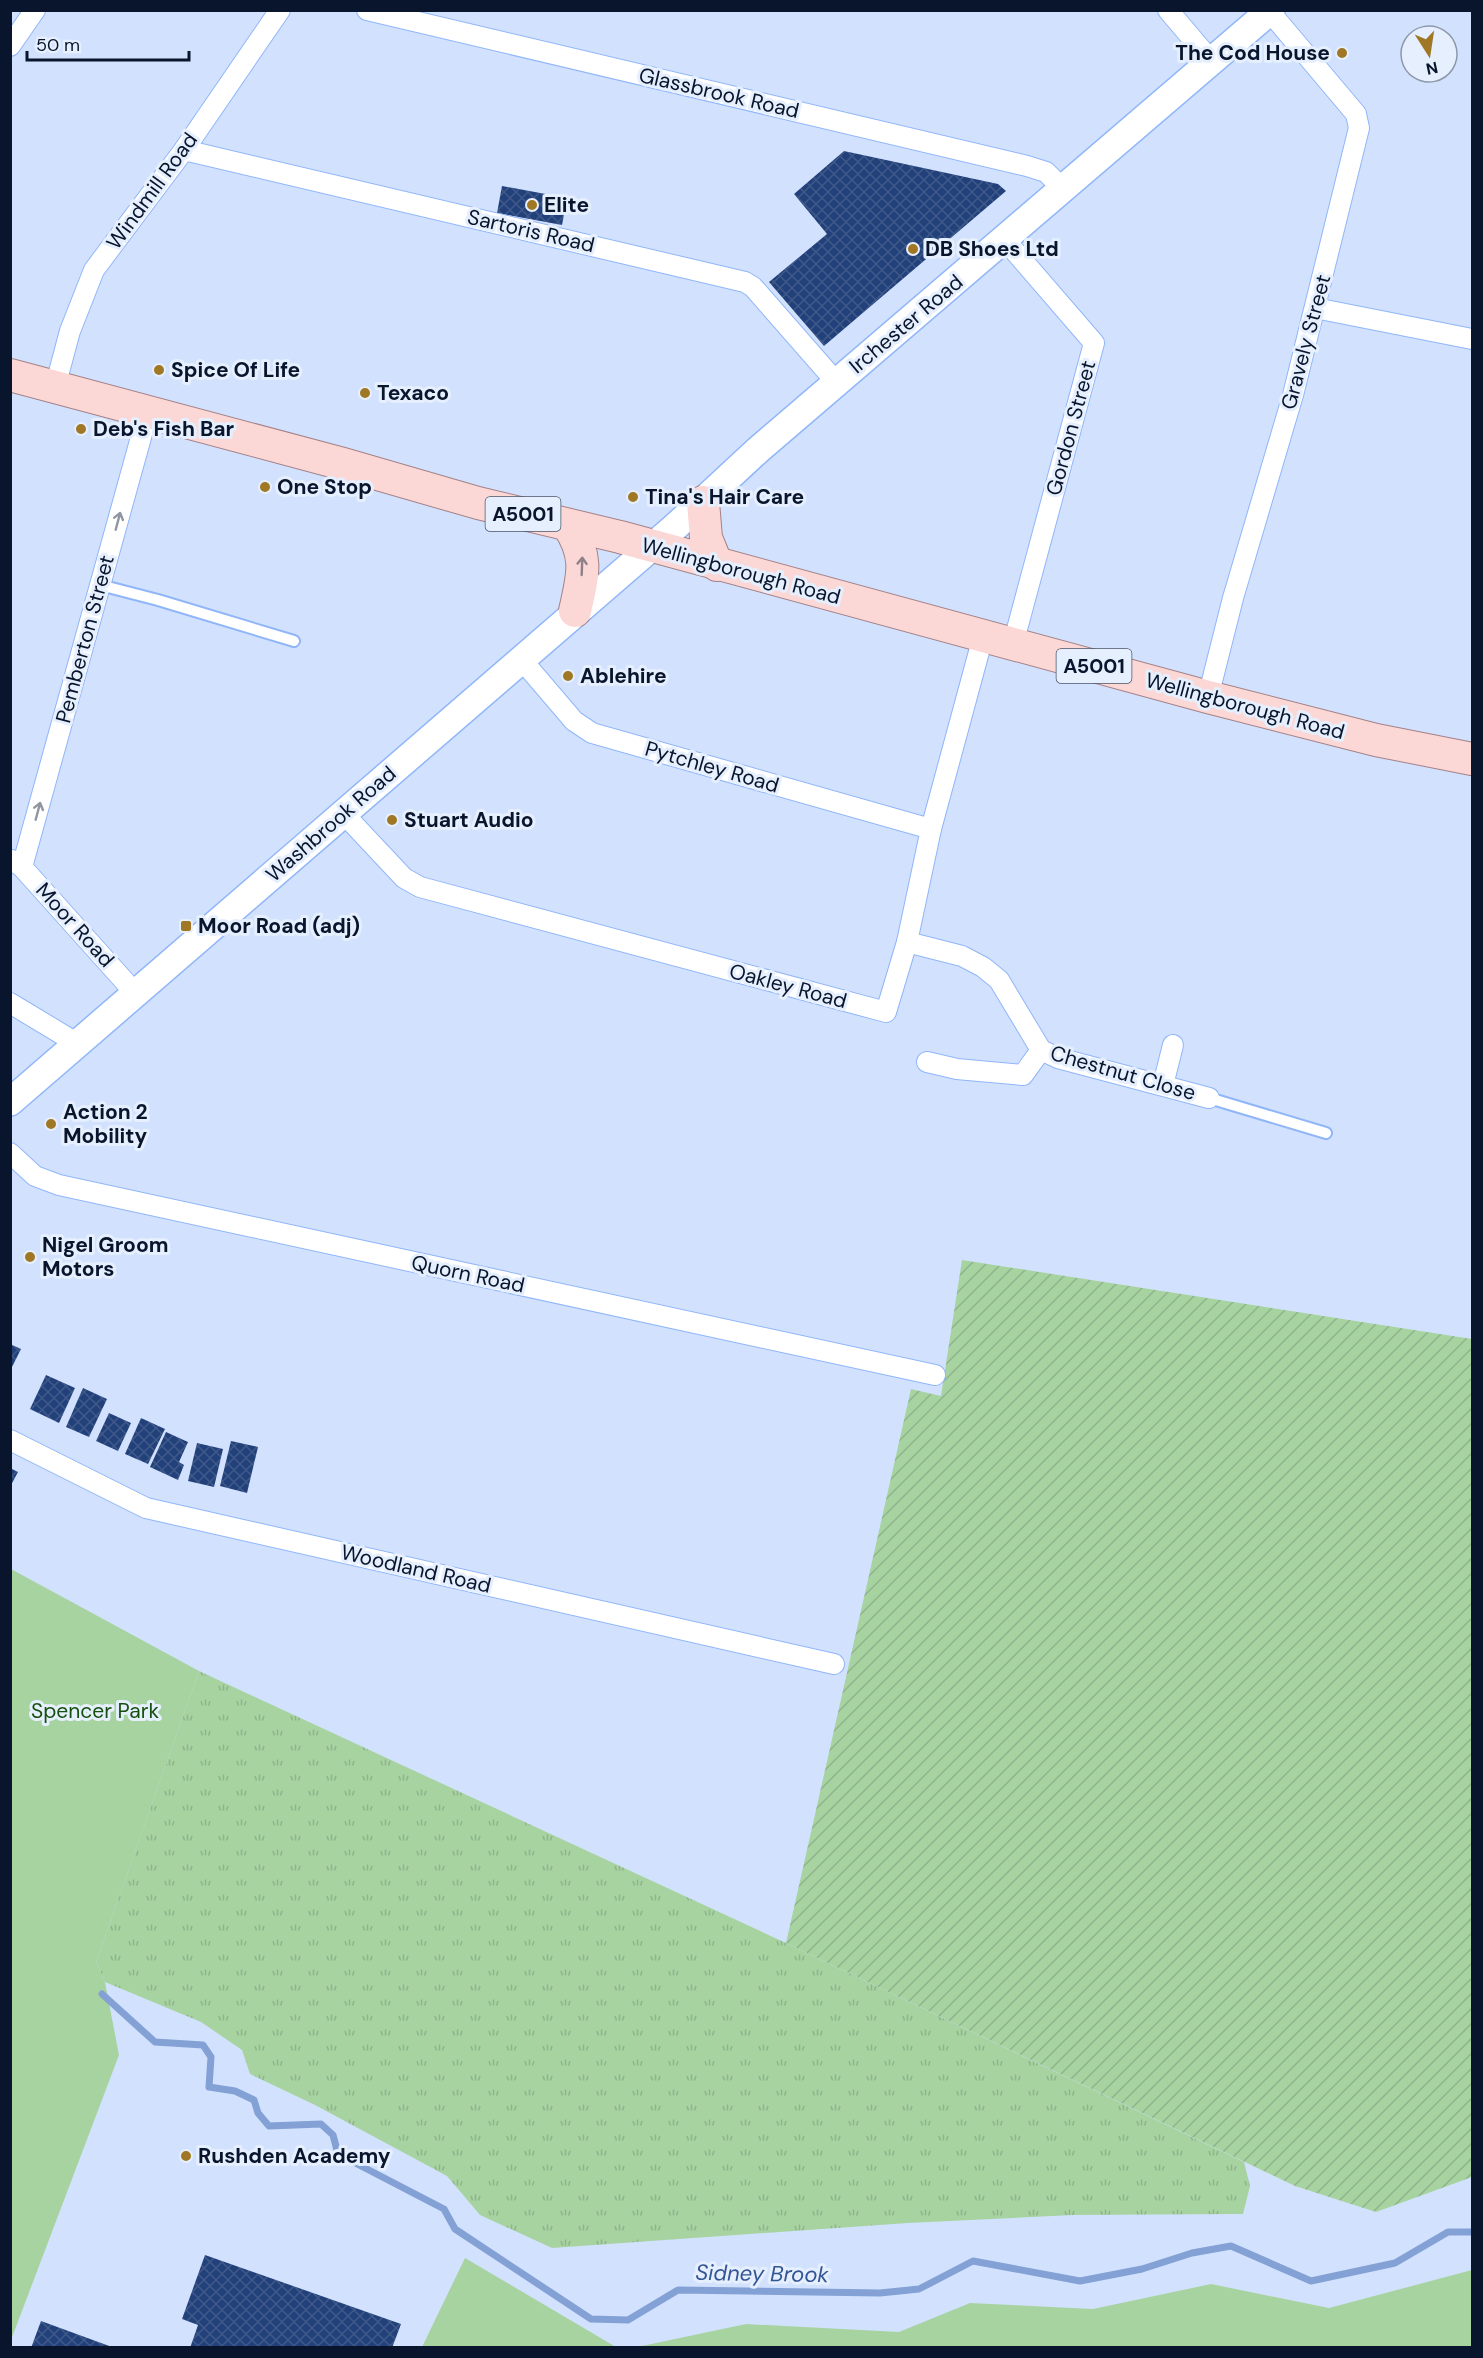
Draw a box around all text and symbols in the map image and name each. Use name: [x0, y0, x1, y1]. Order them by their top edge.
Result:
scale bar: [27, 24, 189, 62]
north arrow: [1399, 24, 1459, 84]
text: 50 m: [36, 33, 80, 57]
place label: The Cod House: [1175, 39, 1330, 67]
marker: The Cod House: [1335, 46, 1349, 60]
text: N: [1424, 57, 1440, 80]
street label: Glassbrook Road: [636, 61, 802, 125]
street label: Windmill Road: [100, 127, 204, 255]
place label: Elite: [544, 191, 589, 219]
marker: Elite: [525, 198, 539, 212]
street label: Sartoris Road: [465, 203, 597, 259]
place label: DB Shoes Ltd: [925, 235, 1059, 263]
marker: DB Shoes Ltd: [906, 242, 920, 256]
street label: Irchester Road: [843, 268, 969, 380]
street label: Gravely Street: [1275, 271, 1337, 413]
place label: Spice Of Life: [171, 356, 300, 384]
street label: Gordon Street: [1040, 357, 1102, 499]
marker: Spice Of Life: [152, 363, 166, 377]
place label: Texaco: [377, 379, 449, 407]
marker: Texaco: [358, 386, 372, 400]
place label: Deb's Fish Bar: [93, 415, 235, 443]
marker: Deb's Fish Bar: [74, 422, 88, 436]
place label: One Stop: [277, 473, 372, 501]
marker: One Stop: [258, 480, 272, 494]
place label: Tina's Hair Care: [645, 483, 804, 511]
marker: Tina's Hair Care: [626, 490, 640, 504]
road number: A5001: [486, 497, 560, 531]
one-way arrow: [112, 512, 124, 531]
street label: Wellingborough Road: [638, 531, 844, 611]
street label: Pemberton Street: [49, 552, 121, 726]
one-way arrow: [577, 557, 588, 577]
road number: A5001: [1056, 649, 1132, 683]
place label: Ablehire: [580, 662, 667, 690]
street label: Wellingborough Road: [1142, 666, 1348, 746]
marker: Ablehire: [561, 669, 575, 683]
street label: Pytchley Road: [642, 734, 782, 800]
street label: Washbrook Road: [260, 760, 402, 888]
one-way arrow: [33, 802, 44, 821]
place label: Stuart Audio: [404, 806, 534, 834]
marker: Stuart Audio: [385, 813, 399, 827]
street label: Moor Road: [30, 877, 120, 973]
place label: Moor Road (adj): [198, 912, 360, 940]
marker: Moor Road (adj): [179, 919, 193, 933]
street label: Oakley Road: [726, 957, 850, 1015]
street label: Chestnut Close: [1047, 1039, 1199, 1107]
place label: Action 2 Mobility: [63, 1098, 148, 1150]
marker: Action 2 Mobility: [44, 1117, 58, 1131]
place label: Nigel Groom Motors: [42, 1231, 169, 1283]
street label: Quorn Road: [409, 1248, 527, 1300]
marker: Nigel Groom Motors: [23, 1250, 37, 1264]
street label: Woodland Road: [338, 1538, 494, 1600]
park label: Spencer Park: [31, 1697, 159, 1725]
place label: Rushden Academy: [198, 2142, 391, 2170]
marker: Rushden Academy: [179, 2149, 193, 2163]
water label: Sidney Brook: [695, 2258, 830, 2289]

